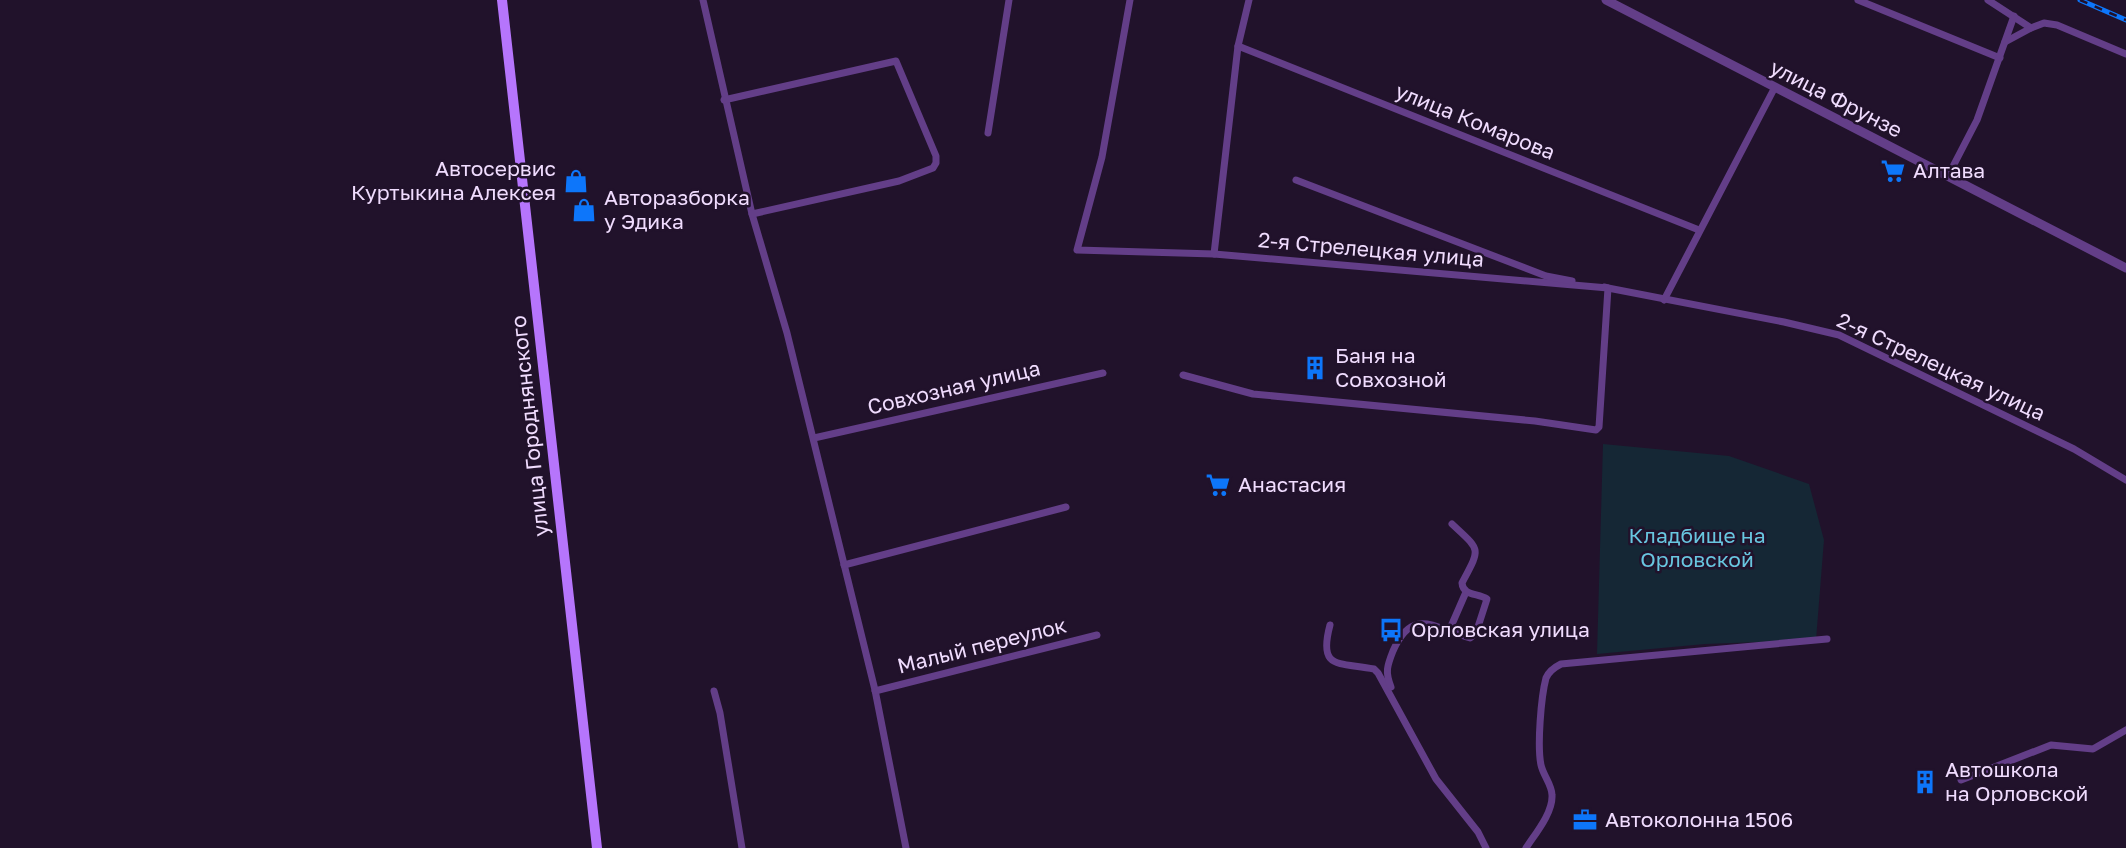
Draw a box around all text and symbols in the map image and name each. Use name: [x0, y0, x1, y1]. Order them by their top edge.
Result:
street label: улица Фрунзе: [1766, 54, 1907, 143]
street label: улица Комарова: [1392, 77, 1559, 165]
place label: Автосервис Куртыкина Алексея: [351, 155, 556, 205]
supermarket icon: Алтава: [1879, 157, 1907, 185]
place label: Алтава: [1913, 157, 1985, 183]
shop icon: Автосервис Куртыкина Алексея: [562, 167, 590, 195]
place label: Авторазборка у Эдика: [604, 184, 750, 234]
shop icon: Авторазборка у Эдика: [570, 196, 598, 224]
street label: 2-я Стрелецкая улица: [1257, 226, 1485, 272]
street label: 2-я Стрелецкая улица: [1833, 306, 2050, 426]
street label: улица Городнянского: [504, 314, 554, 538]
place label: Баня на Совхозной: [1335, 342, 1447, 392]
street label: Совхозная улица: [865, 354, 1043, 420]
building icon: Баня на Совхозной: [1301, 354, 1329, 382]
supermarket icon: Анастасия: [1204, 471, 1232, 499]
place label: Анастасия: [1238, 471, 1346, 497]
park label: Кладбище на Орловской: [1628, 522, 1766, 572]
street label: Малый переулок: [895, 611, 1069, 679]
bus stop icon: Орловская улица: [1377, 616, 1405, 644]
place label: Орловская улица: [1411, 616, 1590, 642]
place label: Автошкола на Орловской: [1945, 756, 2088, 806]
building icon: Автошкола на Орловской: [1911, 768, 1939, 796]
office icon: Автоколонна 1506: [1571, 806, 1599, 834]
place label: Автоколонна 1506: [1605, 806, 1793, 832]

